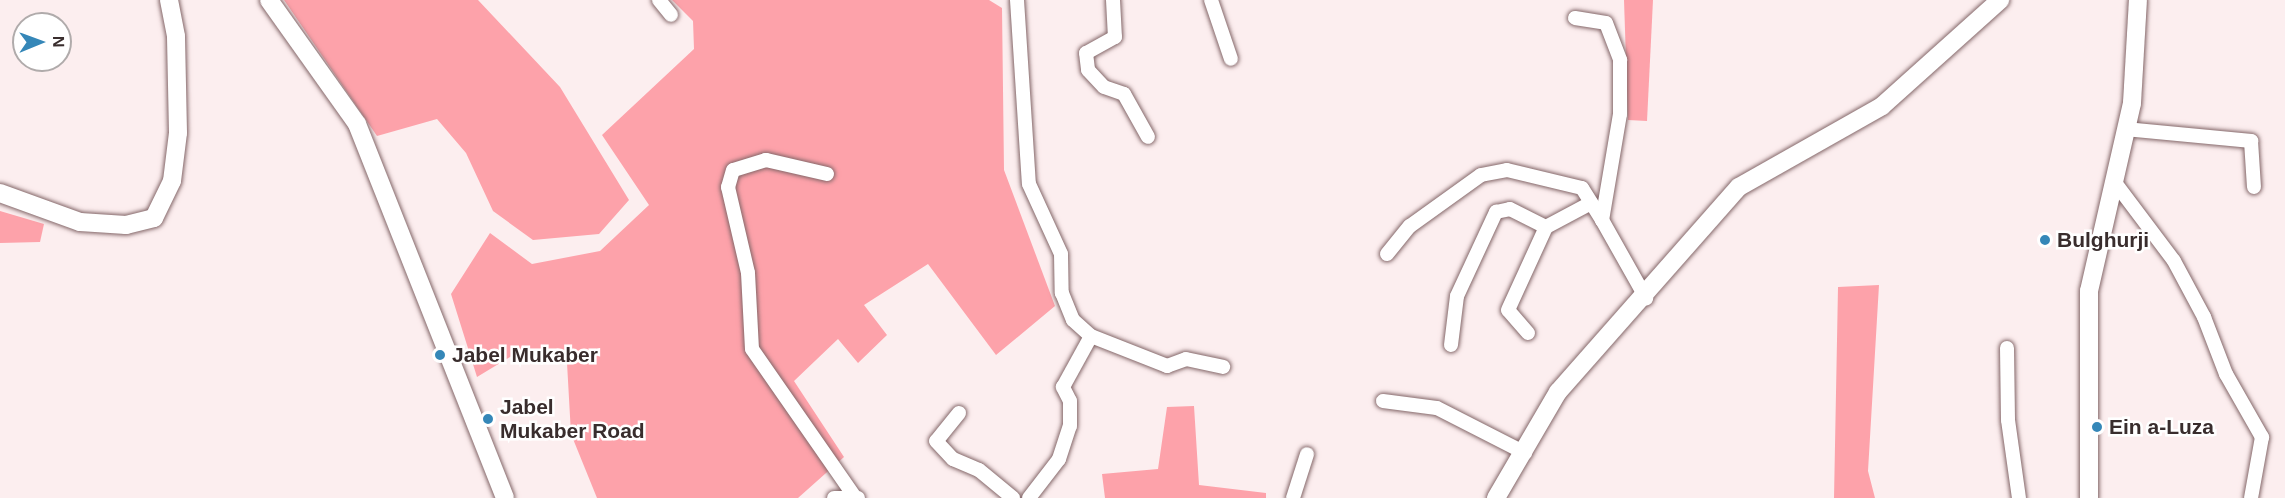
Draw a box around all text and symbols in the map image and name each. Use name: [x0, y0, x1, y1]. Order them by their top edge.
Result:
north arrow: [12, 12, 72, 72]
text: N: [50, 36, 67, 48]
place label: Bulghurji: [2057, 227, 2149, 253]
marker: Bulghurji: [2038, 233, 2052, 247]
place label: Jabel Mukaber: [452, 342, 598, 368]
marker: Jabel Mukaber: [433, 348, 447, 362]
place label: Jabel Mukaber Road: [500, 394, 645, 444]
marker: Jabel Mukaber Road: [481, 412, 495, 426]
place label: Ein a-Luza: [2109, 414, 2214, 440]
marker: Ein a-Luza: [2090, 420, 2104, 434]

